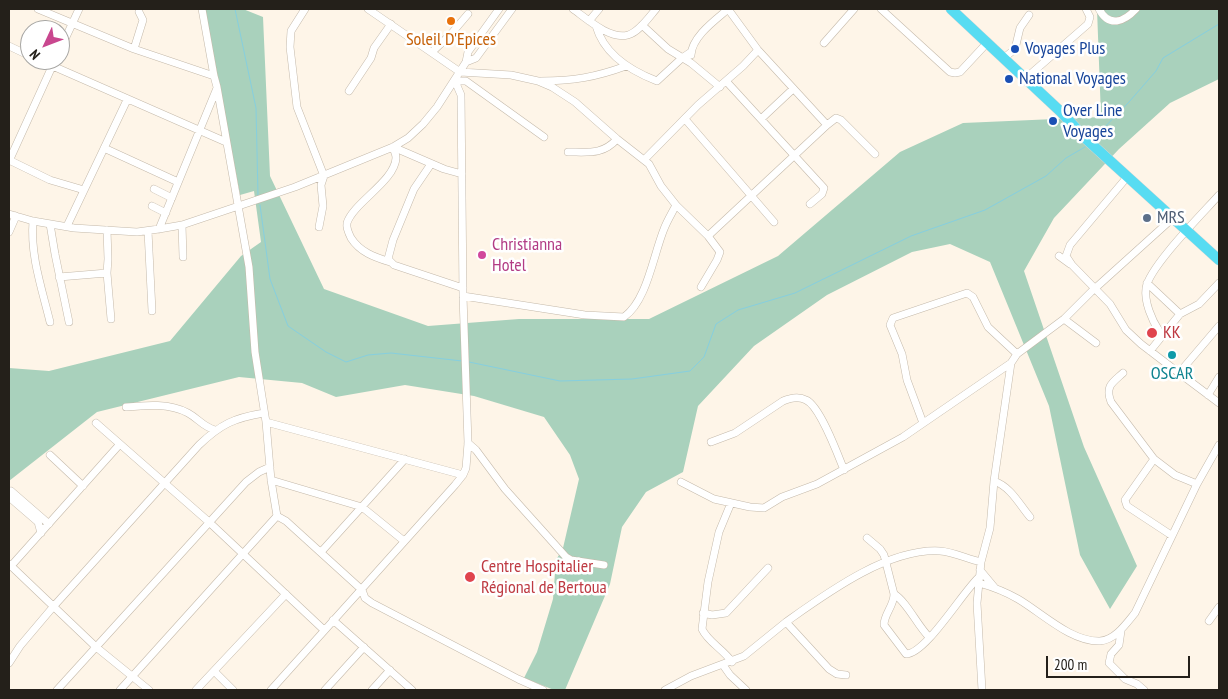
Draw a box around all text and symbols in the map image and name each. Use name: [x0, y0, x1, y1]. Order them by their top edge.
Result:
marker: Soleil D'Epices: [445, 15, 457, 27]
north arrow: [20, 20, 70, 70]
place label: Soleil D'Epices: [406, 29, 496, 51]
place label: Voyages Plus: [1025, 38, 1105, 60]
marker: Voyages Plus: [1009, 43, 1021, 55]
text: N: [26, 46, 44, 63]
place label: National Voyages: [1019, 68, 1126, 90]
marker: National Voyages: [1003, 73, 1015, 85]
place label: Over Line Voyages: [1063, 100, 1123, 142]
marker: Over Line Voyages: [1047, 115, 1059, 127]
place label: MRS: [1157, 207, 1185, 229]
marker: MRS: [1141, 212, 1153, 224]
place label: Christianna Hotel: [492, 234, 562, 276]
marker: Christianna Hotel: [476, 249, 488, 261]
place label: KK: [1163, 322, 1181, 344]
marker: KK: [1145, 326, 1159, 340]
marker: OSCAR: [1166, 349, 1178, 361]
place label: OSCAR: [1151, 363, 1193, 385]
place label: Centre Hospitalier Régional de Bertoua: [481, 556, 607, 598]
marker: Centre Hospitalier Régional de Bertoua: [463, 570, 477, 584]
scale bar: [1048, 646, 1192, 678]
text: 200 m: [1054, 655, 1087, 674]

